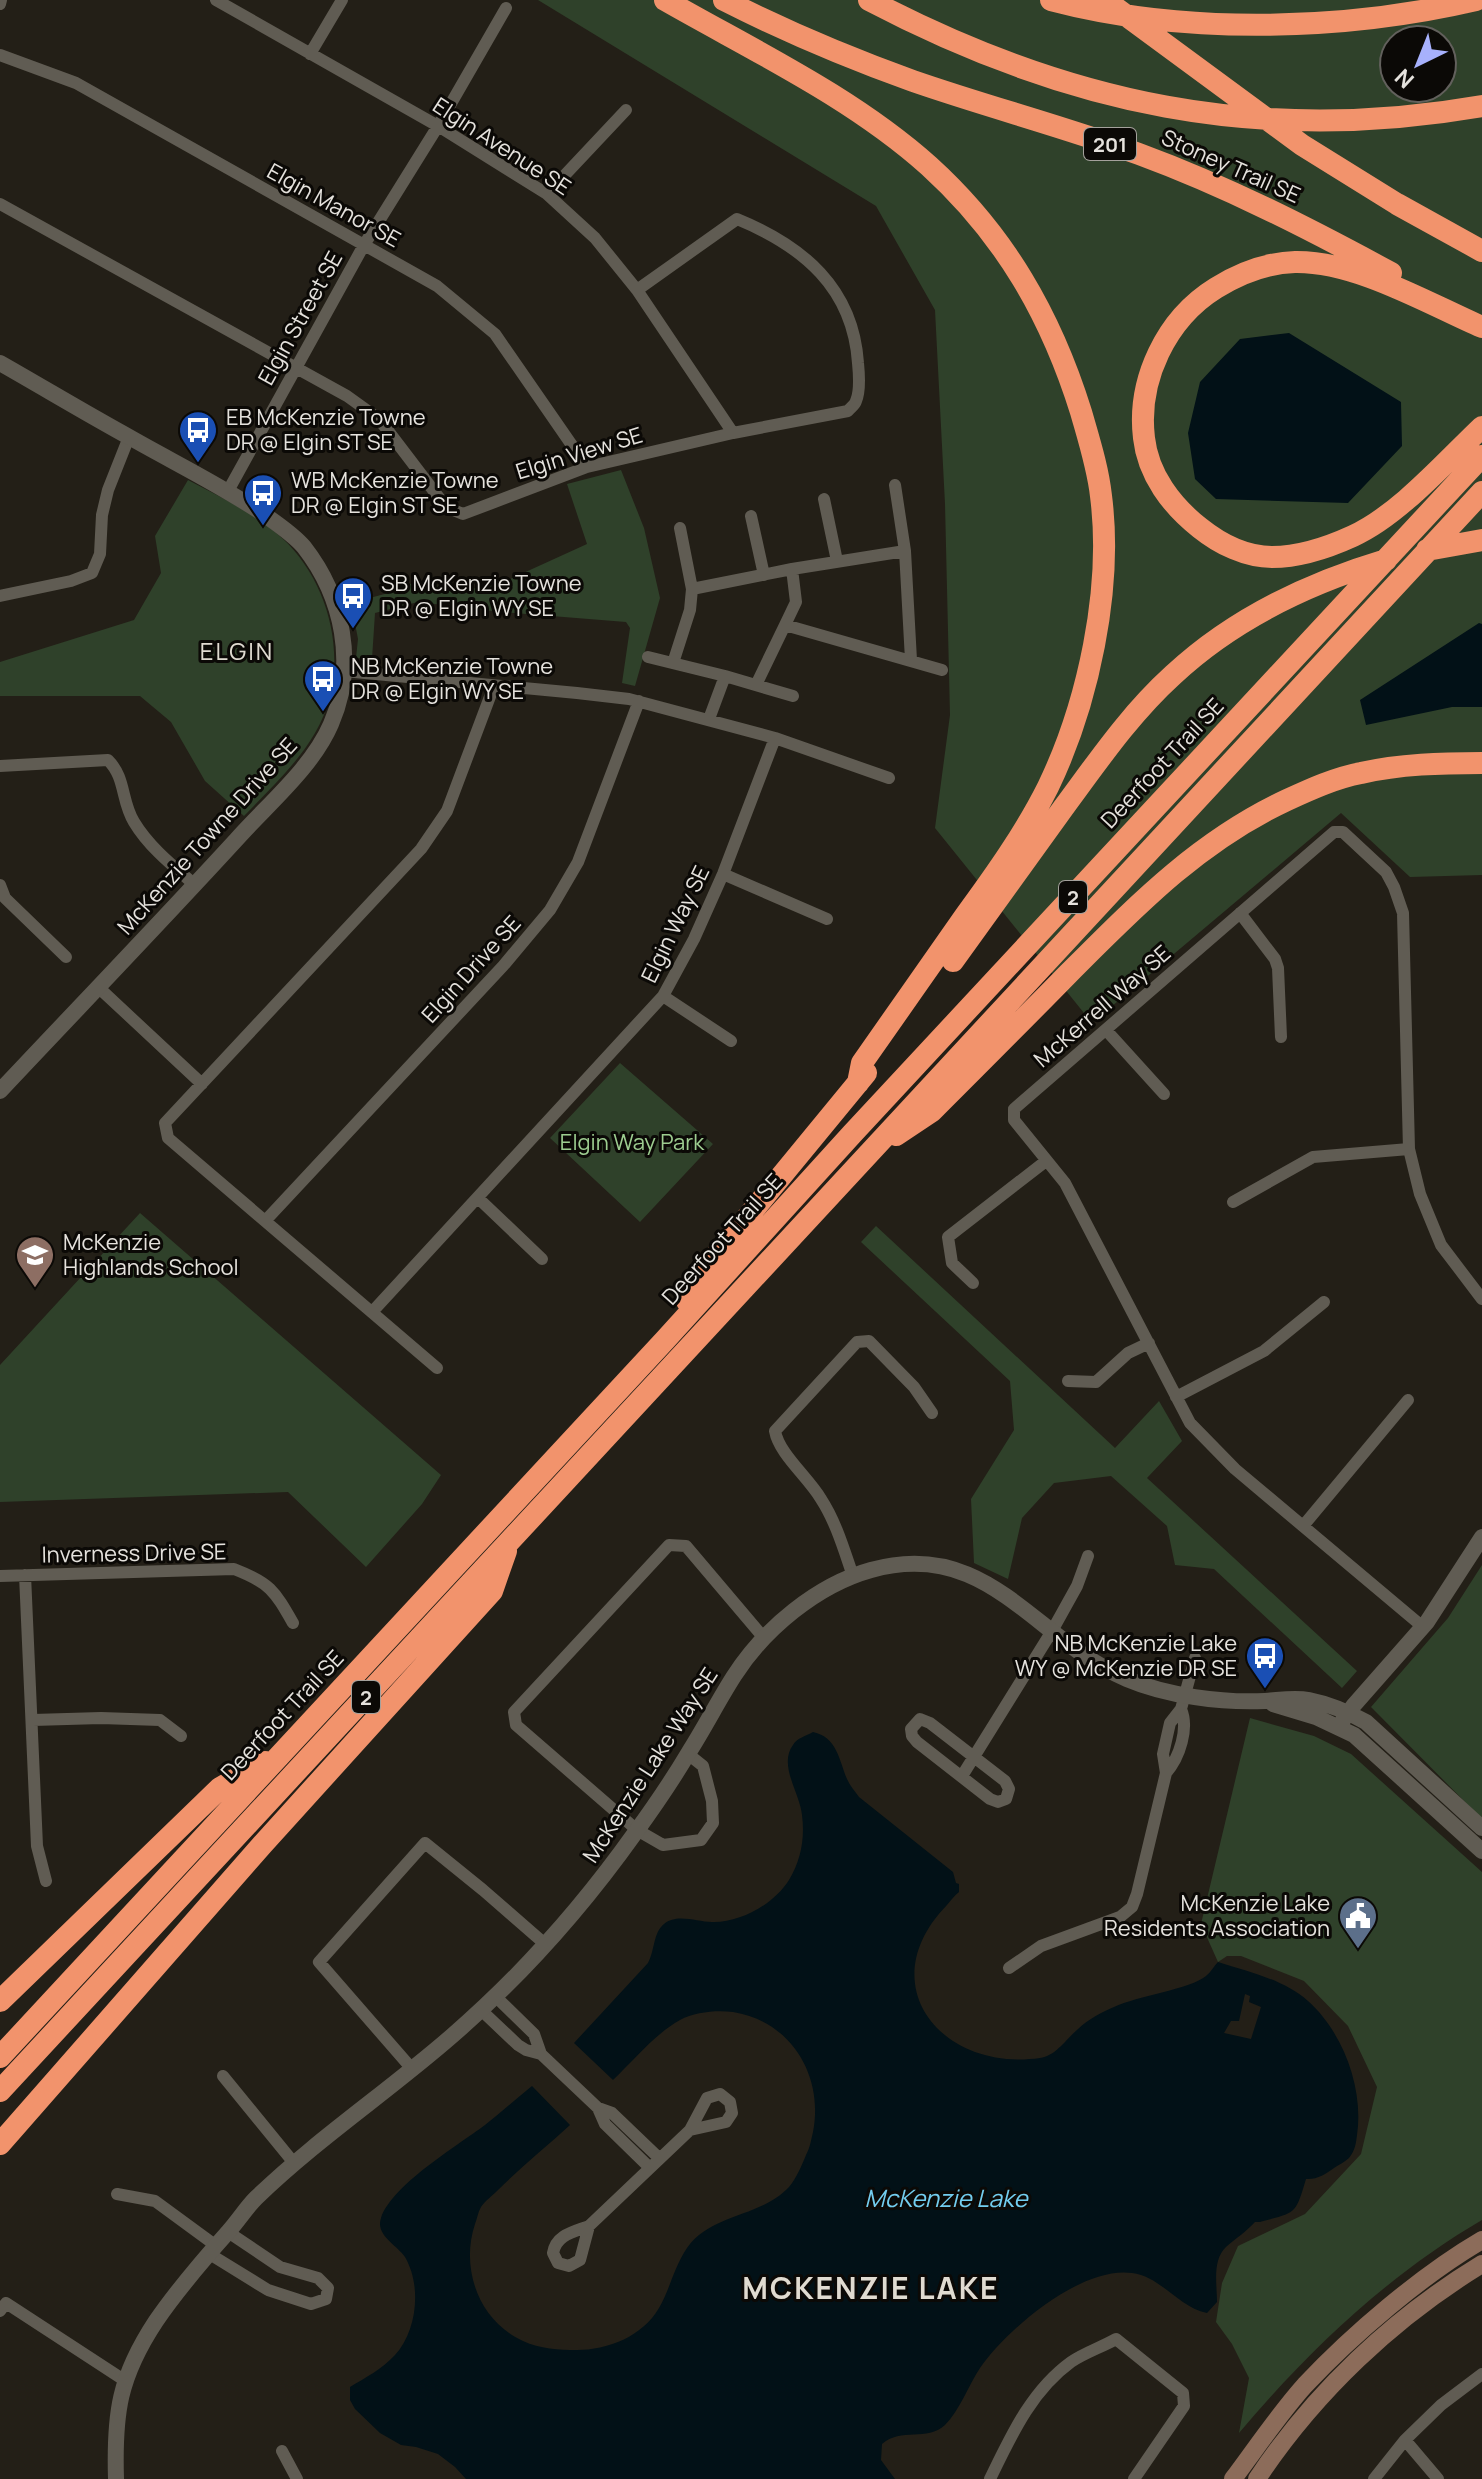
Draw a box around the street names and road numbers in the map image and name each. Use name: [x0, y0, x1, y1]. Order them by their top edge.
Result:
street label: Elgin Avenue SE: [427, 90, 577, 202]
street label: Stoney Trail SE: [1157, 122, 1305, 210]
road number: 201: [1084, 128, 1136, 160]
street label: Elgin Manor SE: [262, 156, 406, 254]
street label: Elgin Street SE: [251, 246, 349, 390]
street label: Elgin View SE: [512, 419, 646, 487]
street label: Deerfoot Trail SE: [1094, 692, 1230, 834]
street label: McKenzie Towne Drive SE: [110, 731, 304, 941]
street label: Elgin Way SE: [634, 861, 716, 987]
road number: 2: [1059, 881, 1087, 913]
street label: Elgin Drive SE: [415, 909, 527, 1029]
street label: McKerrell Way SE: [1027, 938, 1177, 1074]
street label: Deerfoot Trail SE: [655, 1167, 789, 1311]
street label: Inverness Drive SE: [41, 1536, 227, 1570]
street label: Deerfoot Trail SE: [214, 1644, 350, 1786]
street label: McKenzie Lake Way SE: [576, 1662, 724, 1868]
road number: 2: [352, 1681, 380, 1713]

